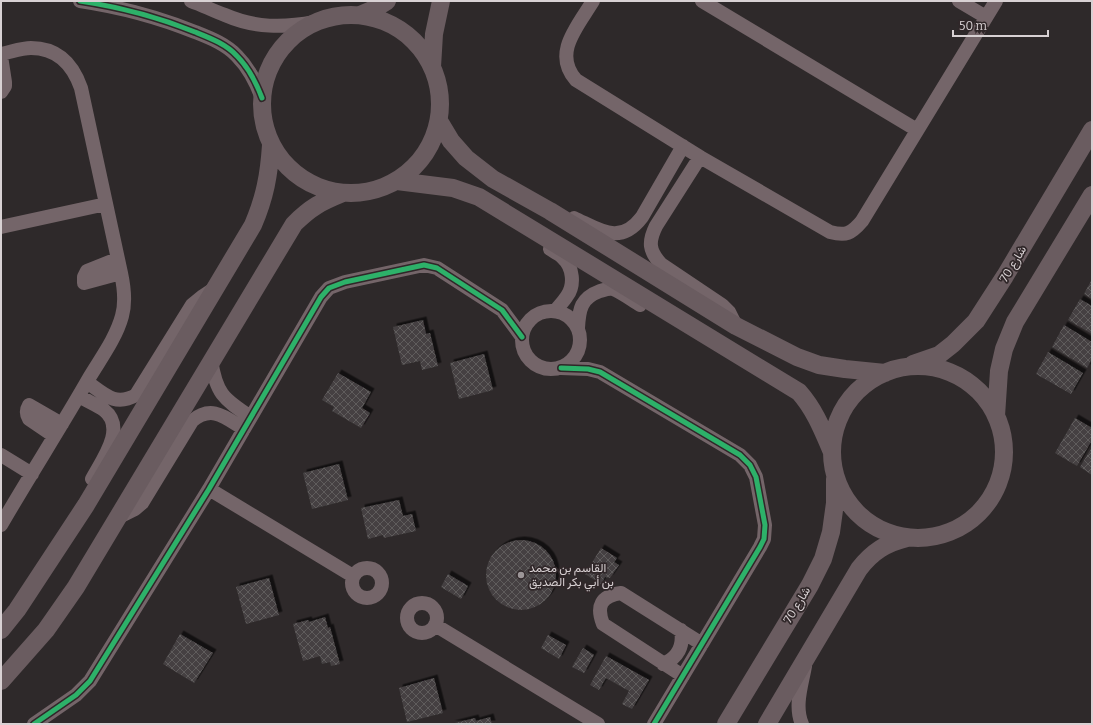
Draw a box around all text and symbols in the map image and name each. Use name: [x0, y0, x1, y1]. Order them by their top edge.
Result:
scale bar: [953, 12, 1048, 38]
text: 50 m: [959, 19, 988, 33]
street label: شارع 70: [997, 243, 1031, 286]
place label: القاسم بن محمد بن أبي بكر الصديق: [529, 561, 614, 592]
marker: القاسم بن محمد بن أبي بكر الصديق: [516, 570, 526, 580]
street label: شارع 70: [781, 584, 815, 627]

